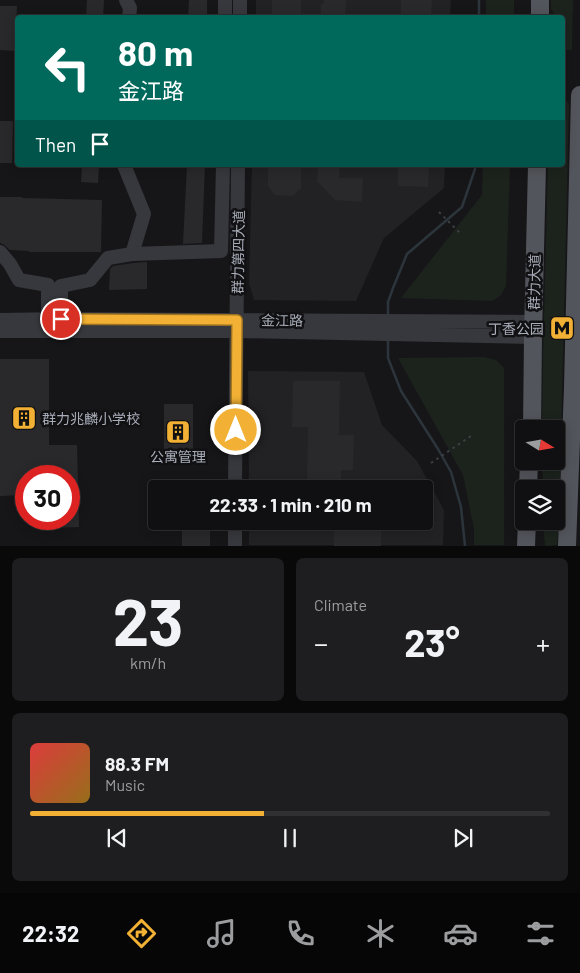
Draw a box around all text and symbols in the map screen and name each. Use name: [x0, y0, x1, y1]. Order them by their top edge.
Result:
text: 80 m: [118, 31, 193, 73]
icon: left: [35, 35, 100, 100]
text: 金江路: [118, 77, 184, 103]
icon: arrive: [86, 130, 114, 158]
text: Then: [35, 133, 76, 156]
street label: 群力第四大道: [229, 210, 247, 294]
street label: 群力大道: [525, 254, 543, 310]
pin: [40, 298, 82, 340]
icon: arrive: [47, 305, 75, 333]
street label: 金江路: [261, 311, 303, 329]
metro station icon: 丁香公园: [549, 315, 575, 341]
place label: 丁香公园: [488, 320, 544, 337]
position arrow: [209, 403, 261, 455]
building icon: 群力兆麟小学校: [11, 405, 37, 431]
place label: 群力兆麟小学校: [42, 410, 140, 427]
building icon: 公寓管理: [165, 419, 191, 445]
north arrow: [515, 420, 565, 470]
map controls: [515, 420, 565, 530]
place label: 公寓管理: [150, 448, 206, 465]
speed limit sign: 30: [15, 465, 80, 530]
button: layers: [515, 480, 565, 530]
text: 22:33 · 1 min · 210 m: [209, 493, 372, 516]
text: 23: [113, 581, 183, 659]
text: Climate: [314, 595, 367, 614]
text: 23°: [404, 619, 460, 665]
text: −: [314, 626, 328, 660]
text: +: [536, 626, 550, 660]
text: km/h: [130, 653, 166, 672]
text: 88.3 FM: [105, 752, 169, 775]
text: Music: [105, 775, 145, 794]
icon: previous: [103, 824, 131, 852]
icon: pause: [276, 824, 304, 852]
icon: next: [449, 824, 477, 852]
icon: directions: [124, 916, 159, 951]
icon: music: [204, 916, 239, 951]
icon: phone: [283, 916, 318, 951]
icon: climate: [363, 916, 398, 951]
icon: car: [443, 916, 478, 951]
icon: filters: [523, 916, 558, 951]
text: 22:32: [22, 920, 79, 946]

